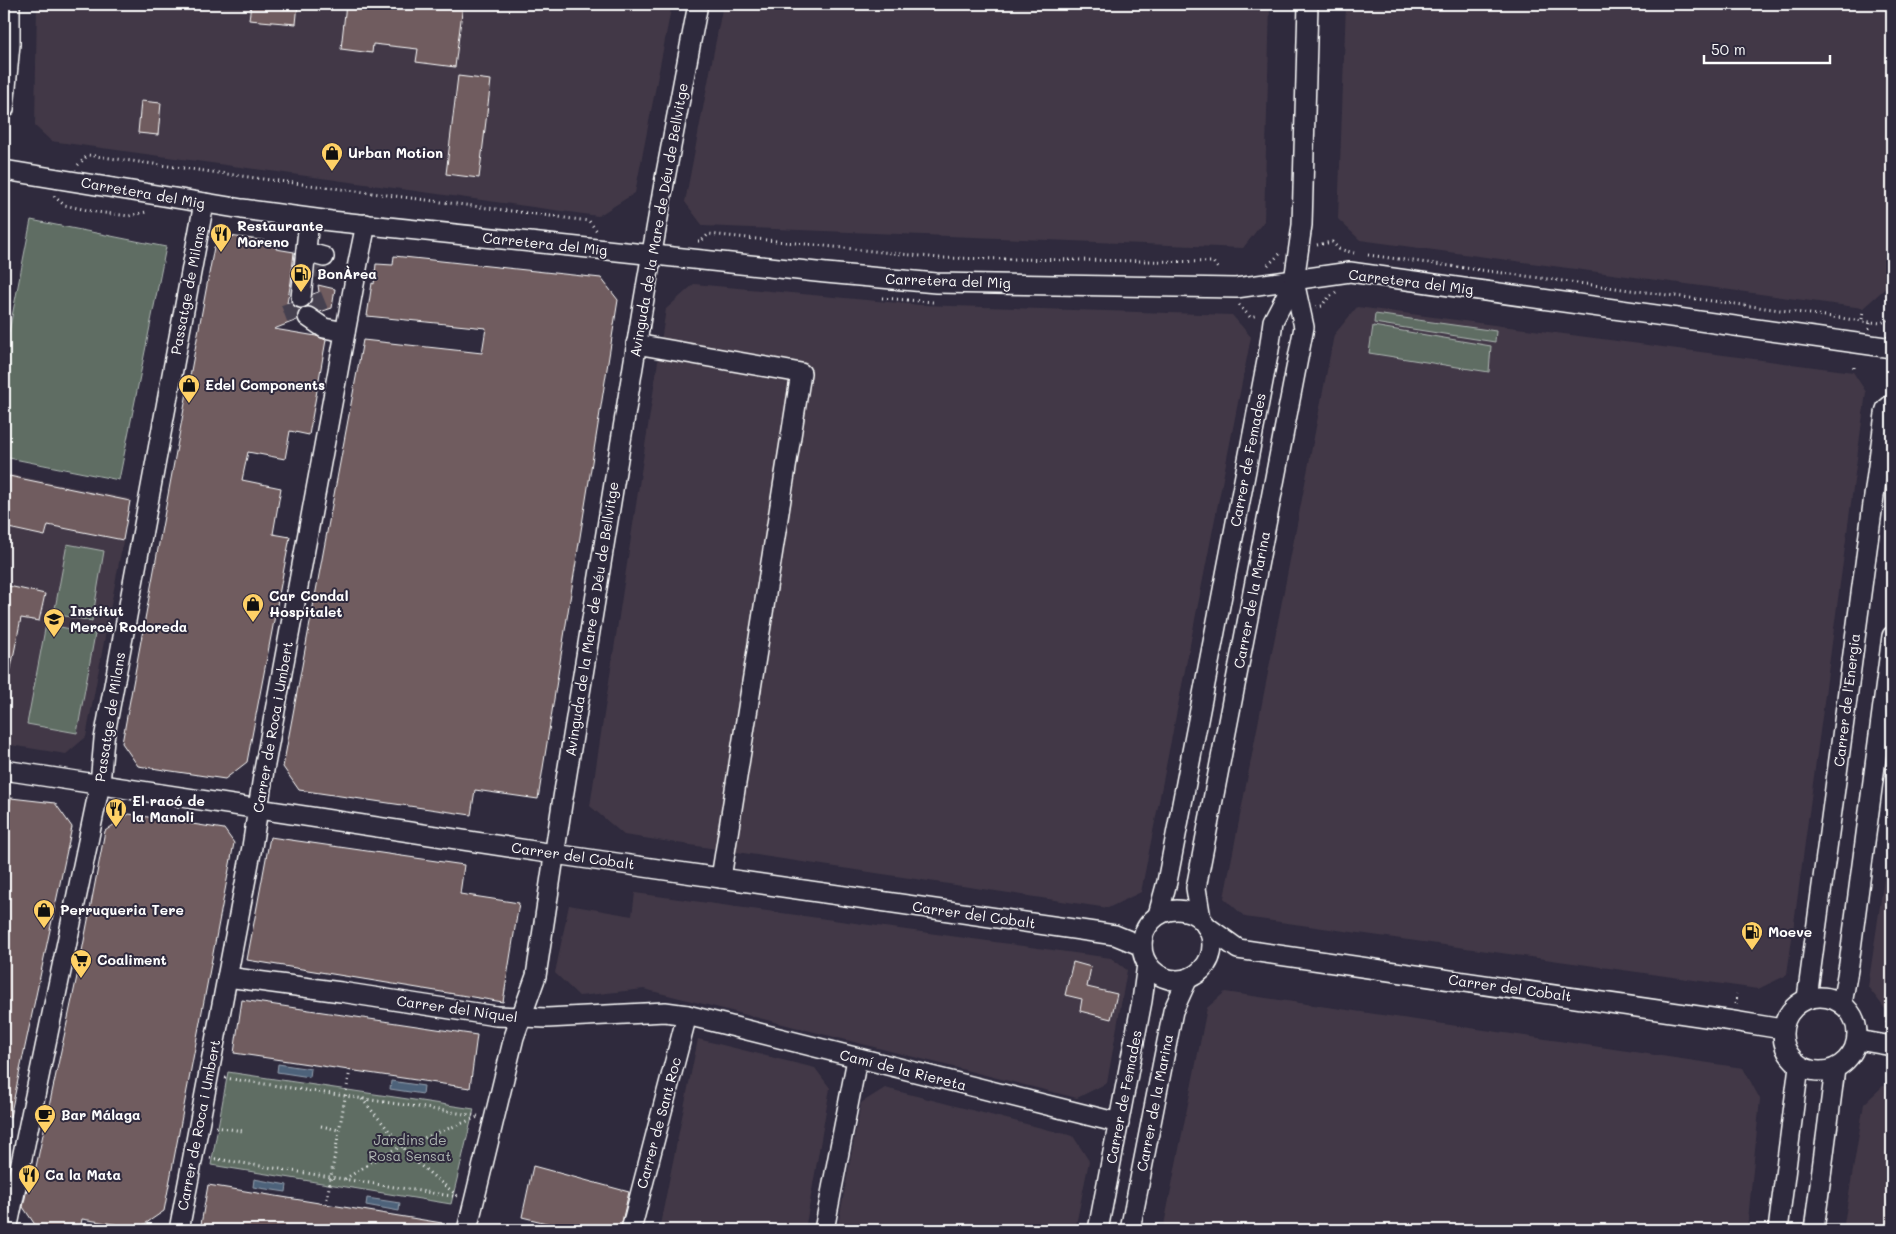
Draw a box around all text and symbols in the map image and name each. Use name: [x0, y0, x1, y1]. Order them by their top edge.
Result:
scale bar: [1704, 32, 1830, 64]
text: 50 m: [1711, 39, 1746, 59]
street label: Avinguda de la Mare de Déu de Bellvitge: [625, 81, 692, 358]
shop icon: Urban Motion: [320, 141, 344, 172]
place label: Urban Motion: [348, 143, 443, 162]
street label: Carretera del Mig: [80, 172, 207, 213]
place label: Restaurante Moreno: [237, 216, 323, 251]
restaurant icon: Restaurante Moreno: [209, 222, 233, 253]
street label: Passatge de Milans: [166, 224, 209, 356]
street label: Carretera del Mig: [482, 227, 608, 260]
fuel station icon: BonÀrea: [289, 262, 313, 293]
place label: BonÀrea: [317, 264, 377, 283]
street label: Carretera del Mig: [1348, 264, 1475, 299]
street label: Carretera del Mig: [885, 269, 1011, 292]
shop icon: Edel Components: [177, 373, 201, 404]
place label: Edel Components: [205, 375, 325, 394]
street label: Carrer de Femades: [1225, 391, 1270, 528]
street label: Avinguda de la Mare de Déu de Bellvitge: [560, 480, 623, 758]
street label: Carrer de la Marina: [1229, 530, 1274, 670]
place label: Car Condal Hospitalet: [269, 586, 348, 621]
shop icon: Car Condal Hospitalet: [241, 592, 265, 623]
place label: Institut Mercè Rodoreda: [70, 601, 188, 636]
school or university icon: Institut Mercè Rodoreda: [42, 607, 66, 638]
street label: Carrer de l'Energia: [1829, 632, 1864, 768]
street label: Carrer de Roca i Umbert: [248, 640, 297, 814]
street label: Passatge de Milans: [90, 651, 129, 783]
place label: El racó de la Manoli: [132, 791, 205, 826]
restaurant icon: El racó de la Manoli: [104, 797, 128, 828]
street label: Carrer del Cobalt: [510, 837, 636, 874]
street label: Carrer del Cobalt: [911, 896, 1037, 933]
shop icon: Perruqueria Tere: [32, 898, 56, 929]
place label: Perruqueria Tere: [60, 900, 184, 919]
fuel station icon: Moeve: [1740, 920, 1764, 951]
place label: Moeve: [1768, 922, 1812, 941]
supermarket icon: Coaliment: [69, 948, 93, 979]
place label: Coaliment: [97, 950, 167, 969]
street label: Carrer del Cobalt: [1447, 969, 1573, 1006]
street label: Carrer del Níquel: [395, 991, 519, 1026]
street label: Carrer de Femades: [1101, 1028, 1146, 1165]
street label: Carrer de la Marina: [1132, 1033, 1177, 1173]
street label: Carrer de Roca i Umbert: [173, 1038, 224, 1212]
street label: Camí de la Riereta: [838, 1045, 968, 1094]
street label: Carrer de Sant Roc: [632, 1055, 685, 1191]
cafe icon: Bar Málaga: [33, 1103, 57, 1134]
place label: Bar Málaga: [61, 1105, 141, 1124]
park label: Jardins de Rosa Sensat: [368, 1130, 452, 1165]
restaurant icon: Ca la Mata: [17, 1163, 41, 1194]
place label: Ca la Mata: [45, 1165, 122, 1184]

